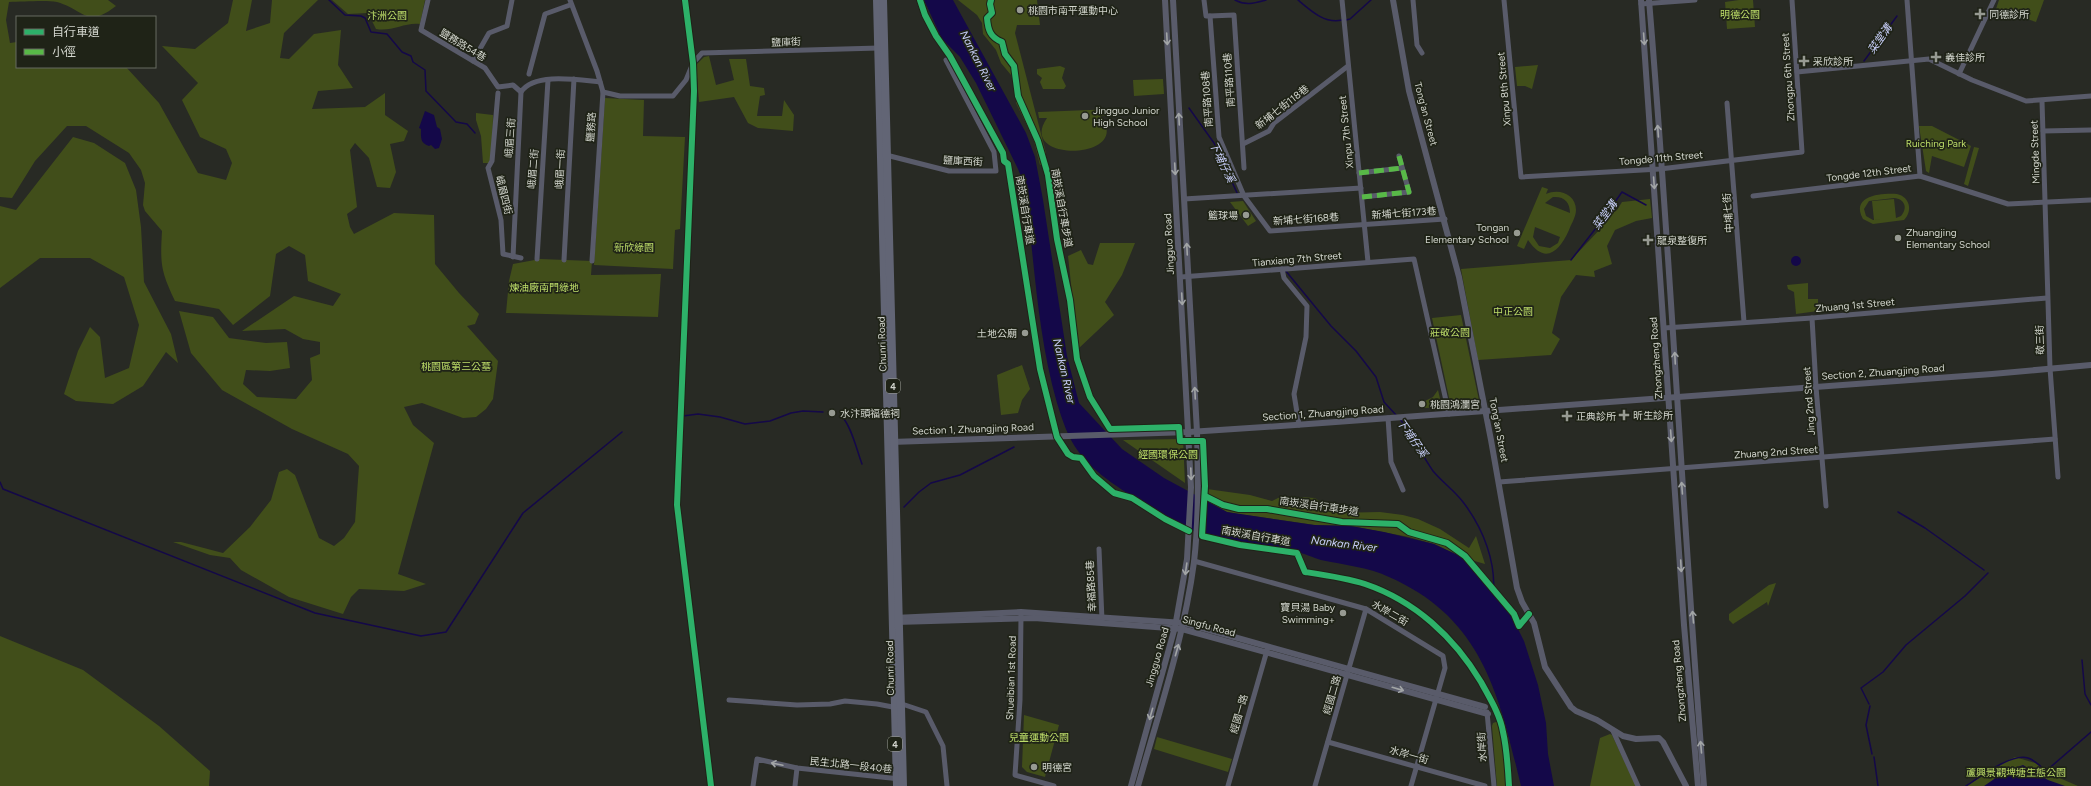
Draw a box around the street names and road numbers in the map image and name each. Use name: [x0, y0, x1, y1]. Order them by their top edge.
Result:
street label: 鹽務路54巷: [437, 26, 489, 64]
street label: Zhongpu 6th Street: [1778, 32, 1798, 122]
street label: 鹽庫街: [771, 35, 801, 49]
street label: Xinpu 8th Street: [1494, 51, 1514, 126]
street label: 南平路110巷: [1221, 52, 1237, 108]
street label: 南平路108巷: [1199, 70, 1215, 128]
street label: Tong'an Street: [1411, 81, 1441, 147]
street label: 新埔七街118巷: [1253, 82, 1311, 132]
street label: Xinpu 7th Street: [1336, 95, 1356, 169]
street label: 鹽務路: [583, 112, 599, 142]
street label: 峨眉三街: [502, 118, 518, 158]
street label: Mingde Street: [2027, 120, 2043, 184]
street label: Tongde 11th Street: [1619, 148, 1704, 168]
street label: 峨眉二街: [525, 149, 541, 189]
street label: 峨眉一街: [552, 149, 568, 189]
street label: 鹽庫西街: [943, 153, 983, 169]
street label: Tongde 12th Street: [1826, 161, 1912, 185]
street label: 南崁溪自行車步道: [1049, 167, 1075, 249]
street label: 峨眉四街: [493, 174, 515, 216]
street label: 南崁溪自行車道: [1013, 174, 1037, 246]
street label: 中埔七街: [1720, 193, 1736, 233]
street label: 新埔七街173巷: [1371, 204, 1437, 222]
street label: 新埔七街168巷: [1273, 210, 1339, 228]
street label: Jingguo Road: [1161, 213, 1177, 275]
street label: Tianxiang 7th Street: [1252, 249, 1343, 269]
street label: Zhuang 1st Street: [1815, 295, 1895, 315]
street label: Chunri Road: [875, 316, 889, 372]
street label: Zhongzheng Road: [1647, 316, 1665, 399]
street label: 敬三街: [2033, 325, 2047, 355]
street label: Section 2, Zhuangjing Road: [1821, 361, 1945, 383]
street label: Jing 2nd Street: [1800, 366, 1818, 436]
road number: 4: [886, 379, 900, 393]
street label: Tong'an Street: [1486, 397, 1512, 464]
street label: Section 1, Zhuangjing Road: [1262, 402, 1384, 424]
street label: Section 1, Zhuangjing Road: [912, 420, 1034, 438]
street label: Zhuang 2nd Street: [1734, 443, 1819, 461]
street label: 南崁溪自行車步道: [1278, 494, 1360, 518]
street label: 南崁溪自行車道: [1220, 524, 1292, 548]
street label: 幸福路85巷: [1083, 560, 1099, 612]
street label: 水岸二街: [1369, 597, 1411, 629]
street label: Singfu Road: [1181, 613, 1237, 639]
street label: Jingguo Road: [1142, 625, 1172, 688]
street label: Shueibian 1st Road: [1003, 635, 1019, 720]
street label: Zhongzheng Road: [1669, 639, 1689, 722]
street label: Chunri Road: [883, 640, 897, 696]
street label: 經國二路: [1320, 674, 1344, 716]
street label: 經國一路: [1227, 693, 1251, 735]
street label: 水岸街: [1474, 732, 1490, 762]
road number: 4: [888, 737, 902, 751]
street label: 水岸一街: [1388, 743, 1430, 767]
street label: 民生北路一段40巷: [809, 754, 893, 776]

